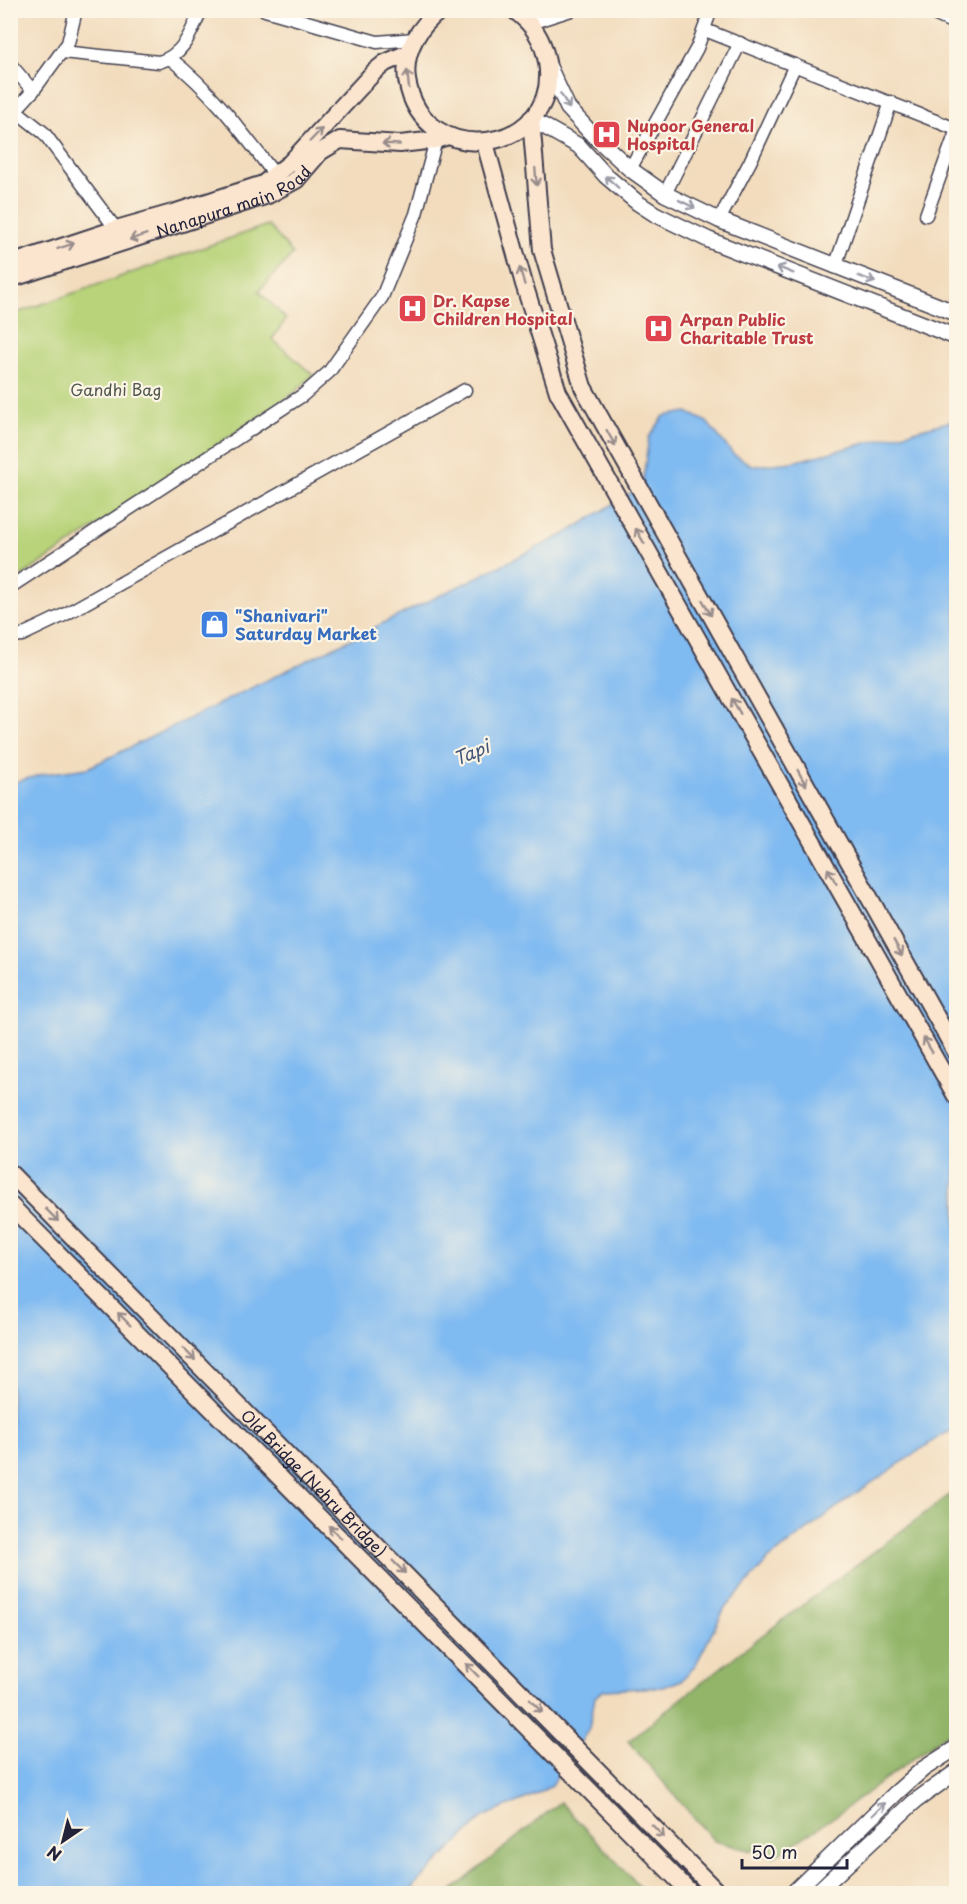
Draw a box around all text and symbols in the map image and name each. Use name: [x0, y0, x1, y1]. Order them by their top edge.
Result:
one-way arrow: [402, 69, 413, 89]
one-way arrow: [560, 92, 572, 109]
place label: Nupoor General Hospital: [627, 113, 754, 155]
hospital icon: Nupoor General Hospital: [590, 118, 622, 150]
one-way arrow: [309, 128, 324, 143]
one-way arrow: [381, 138, 401, 149]
street label: Nanapura main Road: [153, 159, 316, 243]
one-way arrow: [531, 167, 542, 187]
one-way arrow: [605, 175, 620, 189]
one-way arrow: [678, 199, 696, 211]
one-way arrow: [129, 232, 148, 243]
one-way arrow: [56, 239, 75, 250]
one-way arrow: [776, 264, 795, 275]
one-way arrow: [515, 267, 527, 286]
one-way arrow: [858, 274, 876, 285]
place label: Dr. Kapse Children Hospital: [433, 288, 573, 330]
hospital icon: Dr. Kapse Children Hospital: [396, 293, 428, 325]
place label: Arpan Public Charitable Trust: [680, 307, 814, 349]
hospital icon: Arpan Public Charitable Trust: [643, 312, 675, 344]
park label: Gandhi Bag: [70, 377, 162, 401]
one-way arrow: [605, 429, 617, 446]
one-way arrow: [633, 528, 645, 545]
one-way arrow: [701, 599, 713, 616]
place label: "Shanivari" Saturday Market: [235, 603, 377, 645]
shop icon: "Shanivari" Saturday Market: [198, 608, 230, 640]
one-way arrow: [729, 698, 741, 715]
water label: Tapi: [449, 731, 496, 772]
one-way arrow: [796, 769, 808, 786]
one-way arrow: [825, 868, 837, 885]
one-way arrow: [892, 939, 904, 956]
one-way arrow: [922, 1037, 933, 1055]
one-way arrow: [44, 1207, 59, 1222]
one-way arrow: [116, 1311, 131, 1326]
one-way arrow: [181, 1346, 196, 1361]
street label: Old Bridge (Nehru Bridge): [236, 1403, 393, 1562]
one-way arrow: [327, 1524, 342, 1539]
one-way arrow: [392, 1560, 407, 1575]
one-way arrow: [465, 1663, 480, 1678]
one-way arrow: [529, 1698, 544, 1713]
one-way arrow: [872, 1802, 887, 1816]
north arrow: [33, 1811, 93, 1871]
one-way arrow: [651, 1823, 666, 1838]
scale bar: [742, 1832, 847, 1870]
text: 50 m: [751, 1838, 798, 1865]
text: N: [42, 1841, 66, 1868]

